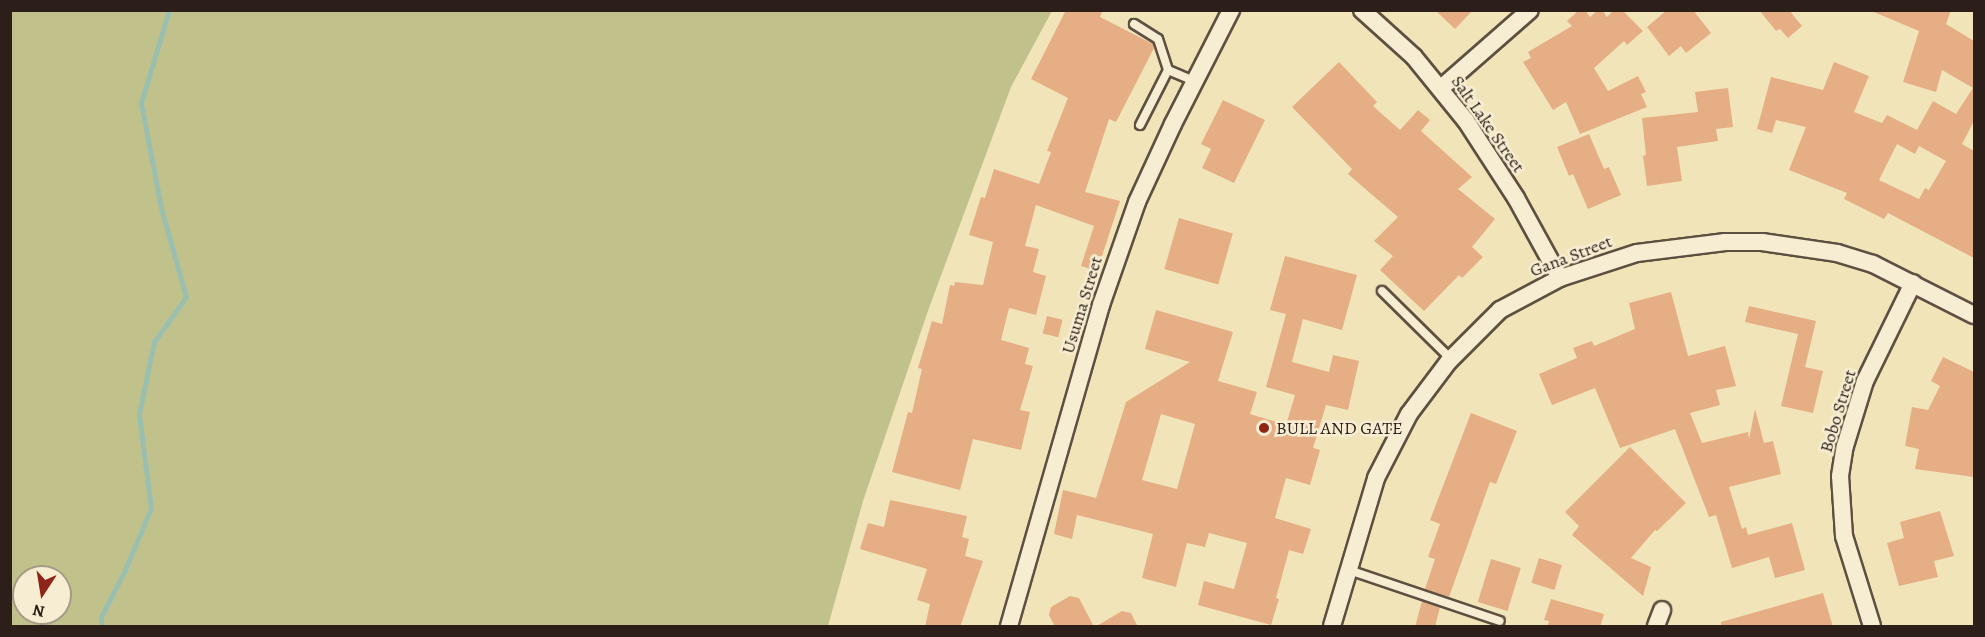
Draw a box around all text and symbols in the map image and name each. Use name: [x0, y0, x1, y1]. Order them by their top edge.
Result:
street label: Salt Lake Street: [1447, 71, 1529, 177]
street label: Gana Street: [1527, 230, 1615, 282]
street label: Usuma Street: [1057, 254, 1107, 356]
street label: Bobo Street: [1815, 367, 1861, 455]
place label: BULL AND GATE: [1276, 417, 1403, 439]
marker: BULL AND GATE: [1257, 421, 1271, 435]
north arrow: [12, 565, 72, 625]
text: N: [31, 599, 47, 623]

